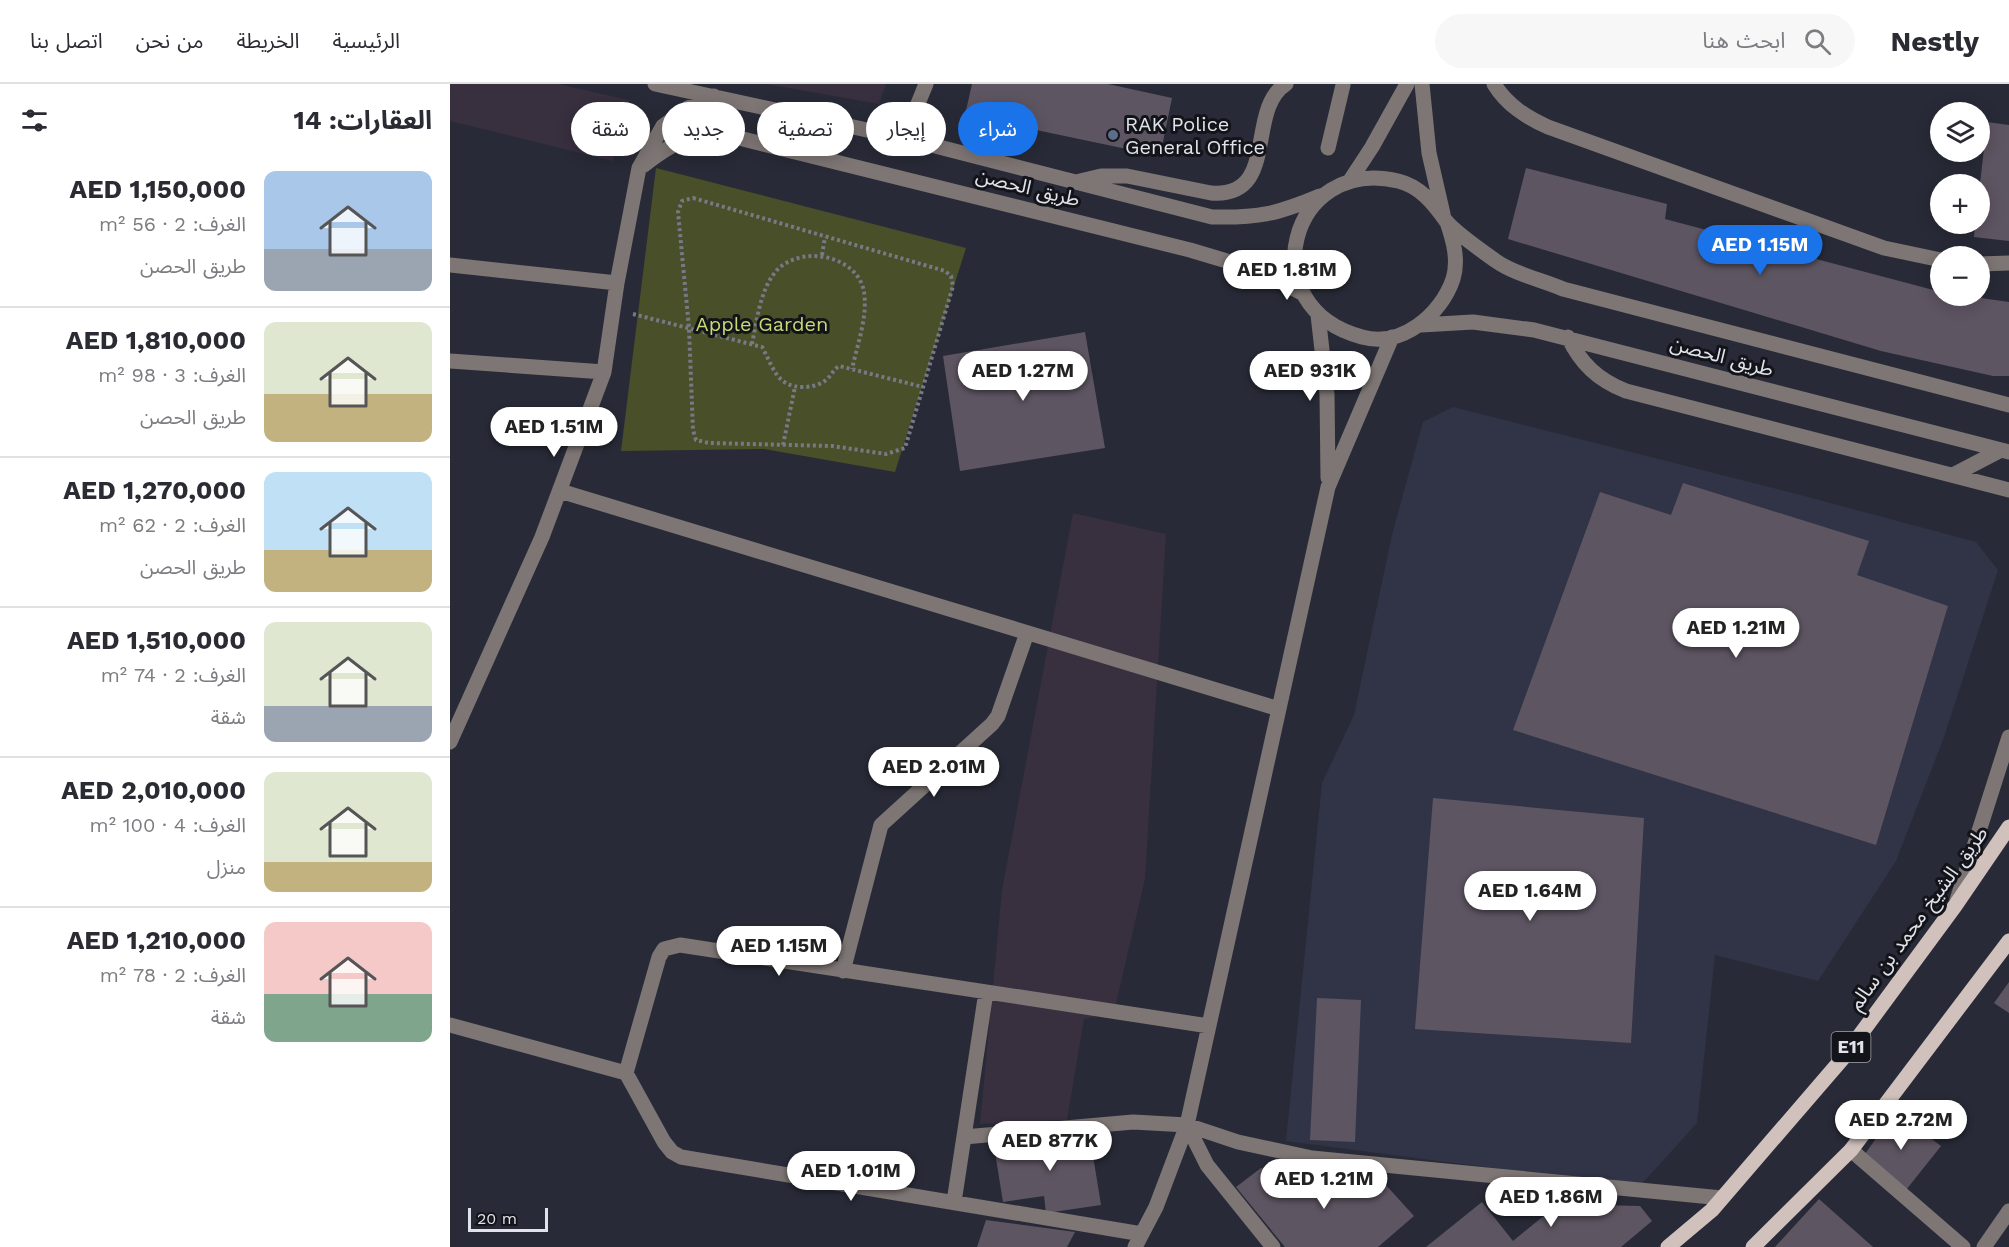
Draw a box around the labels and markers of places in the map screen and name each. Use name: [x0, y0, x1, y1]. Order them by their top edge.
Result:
place label: RAK Police General Office: [1125, 112, 1265, 159]
marker: RAK Police General Office: [1106, 128, 1120, 142]
pin: AED 1.15M: [1691, 225, 1829, 276]
pin: AED 1.81M: [1218, 250, 1356, 301]
pin: AED 1.27M: [954, 351, 1092, 402]
pin: AED 931K: [1248, 351, 1372, 402]
pin: AED 1.51M: [485, 407, 623, 458]
pin: AED 1.21M: [1667, 608, 1805, 659]
pin: AED 2.01M: [865, 747, 1003, 798]
pin: AED 1.64M: [1461, 871, 1599, 922]
pin: AED 1.15M: [710, 926, 848, 977]
pin: AED 2.72M: [1832, 1100, 1970, 1151]
pin: AED 877K: [988, 1121, 1112, 1172]
pin: AED 1.01M: [782, 1151, 920, 1202]
pin: AED 1.21M: [1255, 1159, 1393, 1210]
pin: AED 1.86M: [1482, 1177, 1620, 1228]

